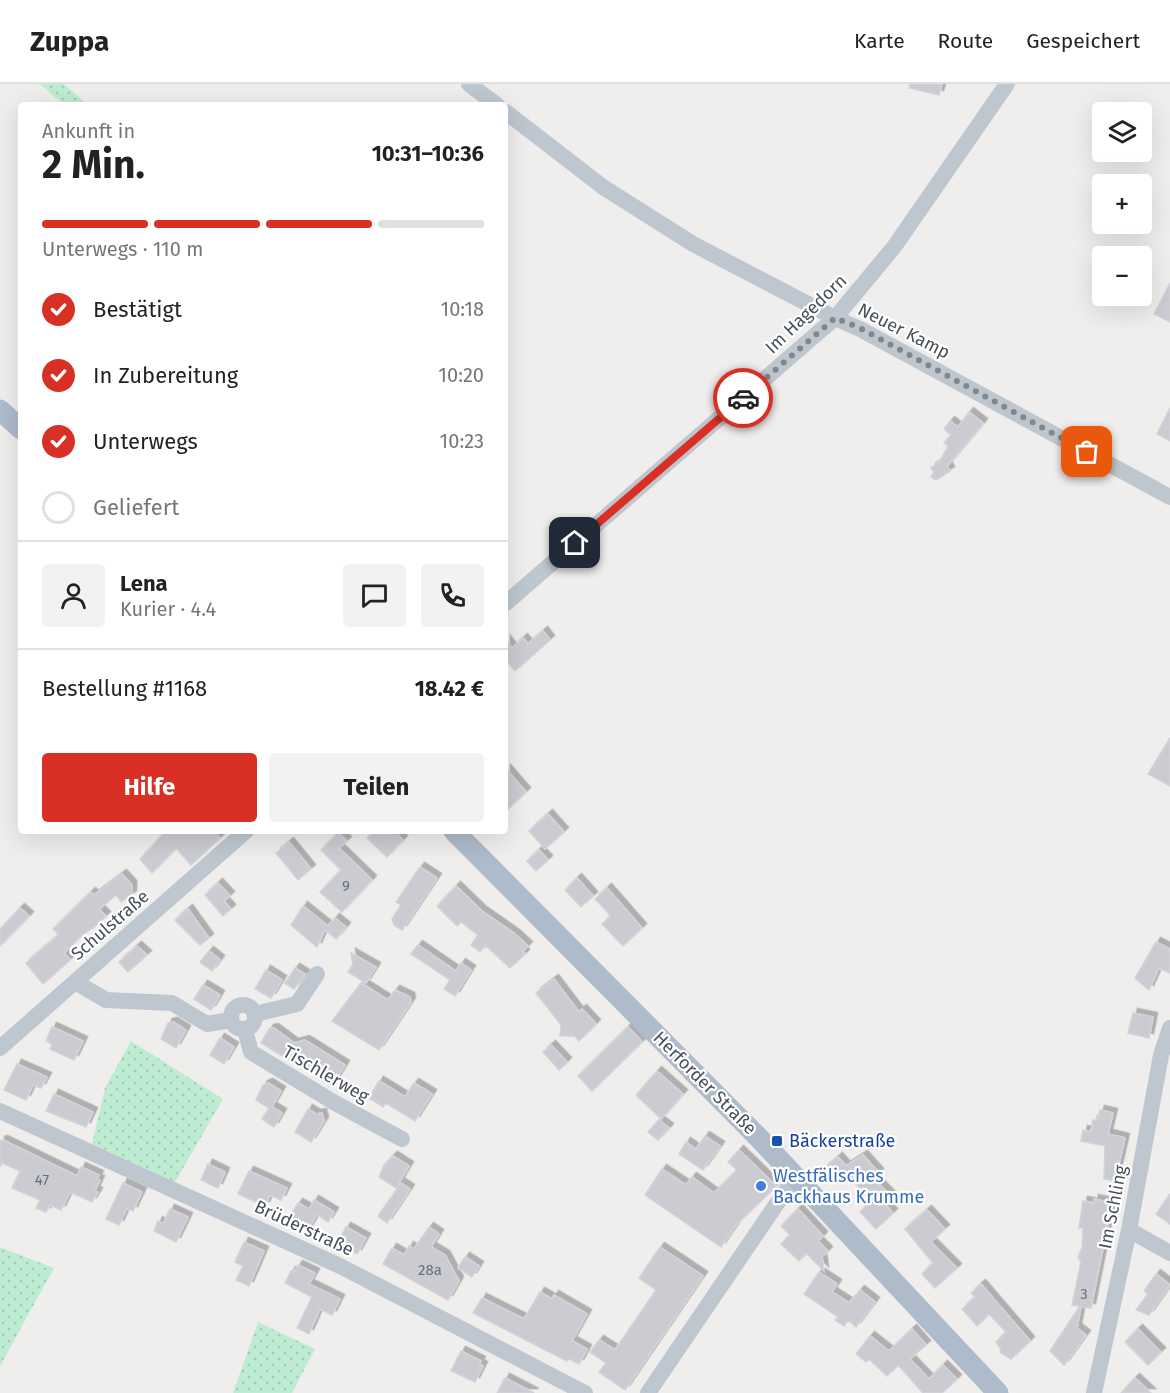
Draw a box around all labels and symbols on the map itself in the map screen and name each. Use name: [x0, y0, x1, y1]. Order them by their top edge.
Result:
street label: Im Hagedorn: [761, 270, 851, 358]
street label: Neuer Kamp: [854, 298, 954, 364]
courier: [713, 368, 773, 428]
pin: [1061, 426, 1112, 477]
pin: [549, 517, 600, 568]
house number: 9: [342, 877, 350, 895]
street label: Schulstraße: [66, 885, 154, 965]
street label: Herforder Straße: [649, 1027, 761, 1139]
street label: Tischlerweg: [279, 1040, 374, 1108]
place label: Bäckerstraße: [789, 1130, 895, 1152]
marker: Bäckerstraße: [770, 1134, 784, 1148]
street label: Im Schling: [1094, 1163, 1132, 1251]
place label: Westfälisches Backhaus Krumme: [773, 1165, 924, 1208]
house number: 47: [35, 1171, 49, 1189]
marker: Westfälisches Backhaus Krumme: [754, 1179, 768, 1193]
street label: Brüderstraße: [251, 1195, 357, 1261]
house number: 28a: [418, 1261, 442, 1279]
house number: 3: [1080, 1285, 1088, 1303]

